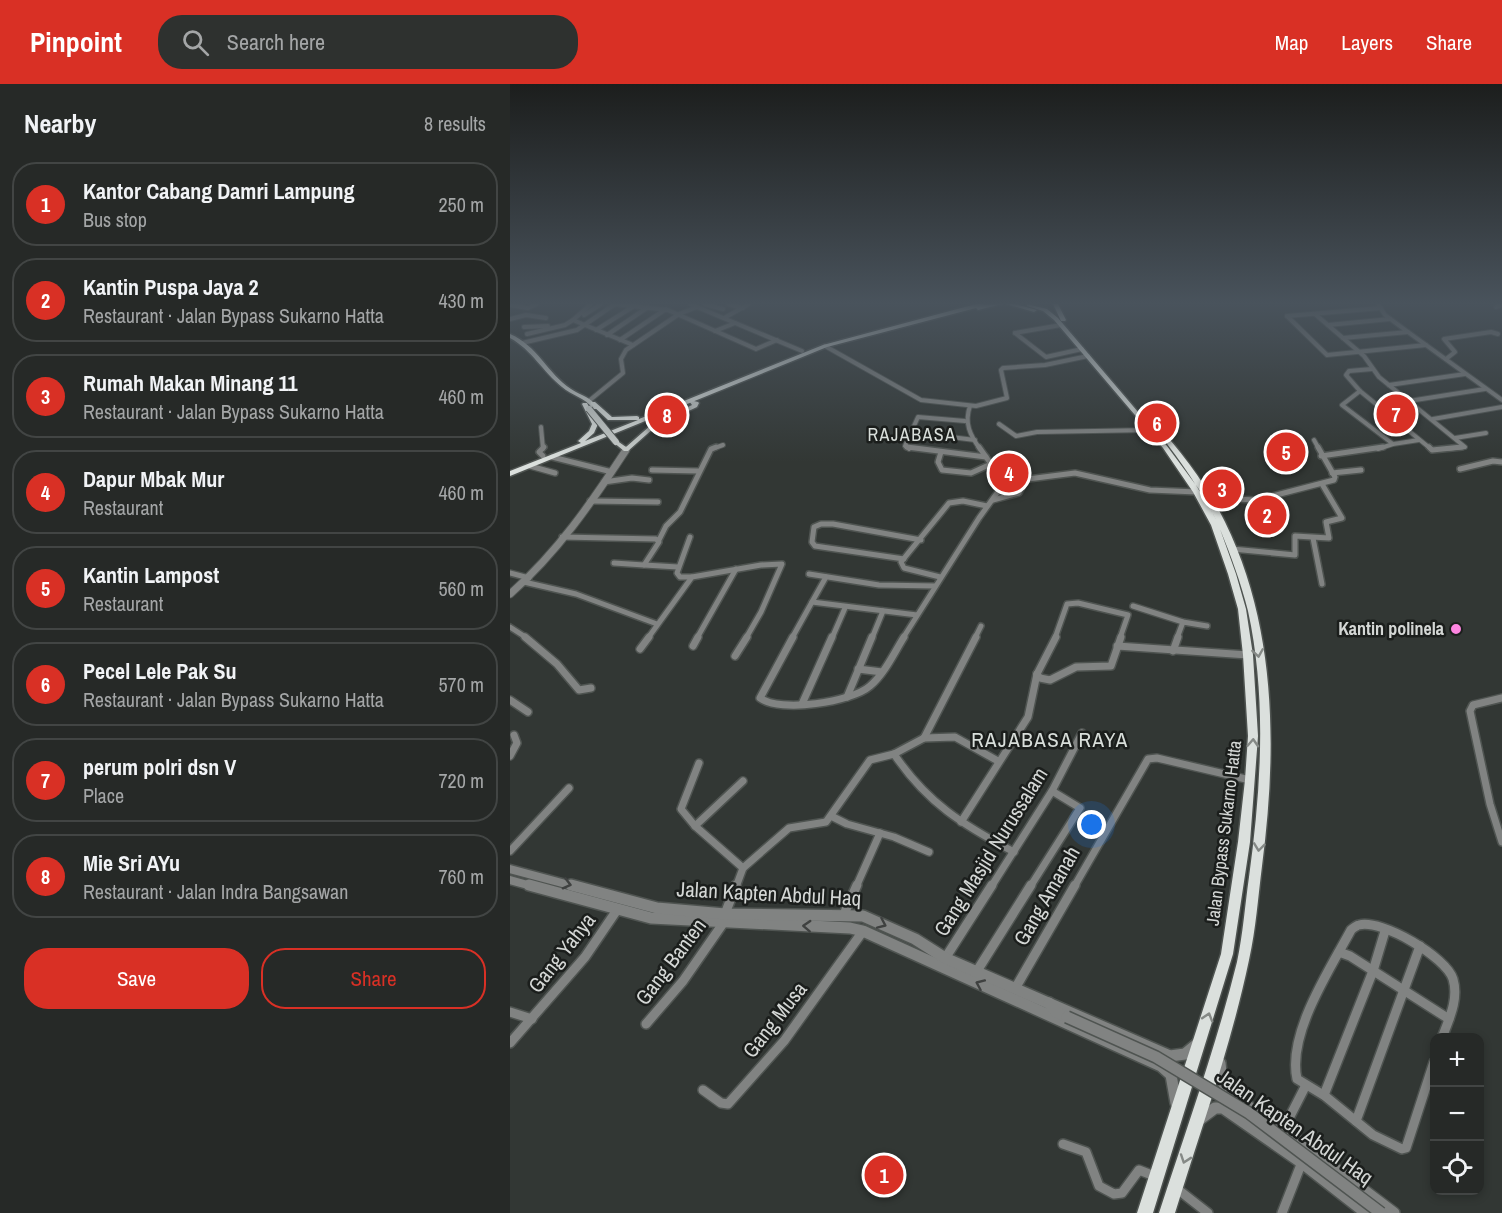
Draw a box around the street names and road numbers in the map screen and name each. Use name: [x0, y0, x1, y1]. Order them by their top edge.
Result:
street label: Jalan Bypass Sukarno Hatta: [1200, 739, 1247, 927]
street label: Gang Masjid Nurussalam: [927, 762, 1054, 942]
street label: Gang Amanah: [1006, 841, 1087, 951]
street label: Jalan Kapten Abdul Haq: [676, 874, 862, 913]
street label: Gang Yahya: [521, 906, 602, 999]
street label: Gang Banten: [628, 912, 713, 1011]
street label: Gang Musa: [736, 975, 814, 1064]
street label: Jalan Kapten Abdul Haq: [1211, 1062, 1379, 1191]

